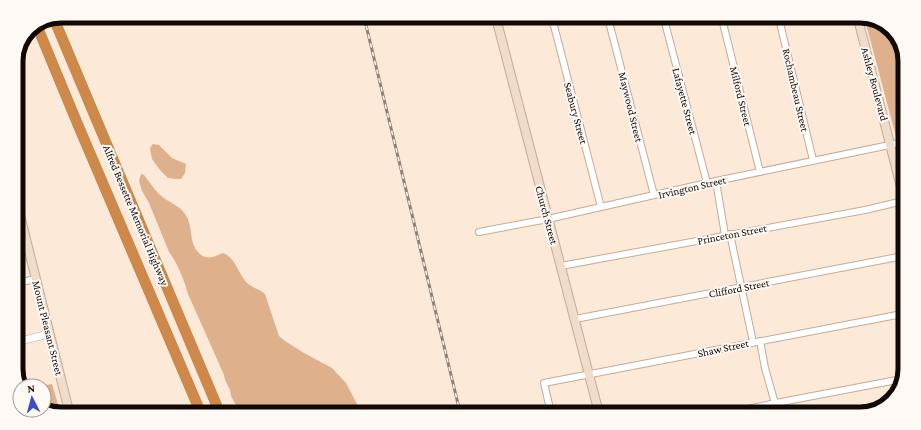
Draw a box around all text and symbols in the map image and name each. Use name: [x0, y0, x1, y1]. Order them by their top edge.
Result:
street label: Ashley Boulevard: [858, 46, 891, 123]
street label: Rochambeau Street: [781, 47, 811, 133]
street label: Milford Street: [728, 65, 754, 127]
street label: Lafayette Street: [669, 66, 700, 136]
street label: Maywood Street: [616, 71, 646, 144]
street label: Seabury Street: [561, 81, 590, 146]
street label: Alfred Bessette Memorial Highway: [100, 143, 172, 288]
street label: Irvington Street: [657, 173, 728, 202]
street label: Church Street: [533, 184, 561, 246]
street label: Princeton Street: [696, 221, 768, 247]
street label: Clifford Street: [708, 276, 771, 300]
street label: Mount Pleasant Street: [30, 279, 66, 377]
street label: Shaw Street: [696, 337, 750, 359]
north arrow: [12, 378, 52, 418]
text: N: [27, 382, 36, 394]

